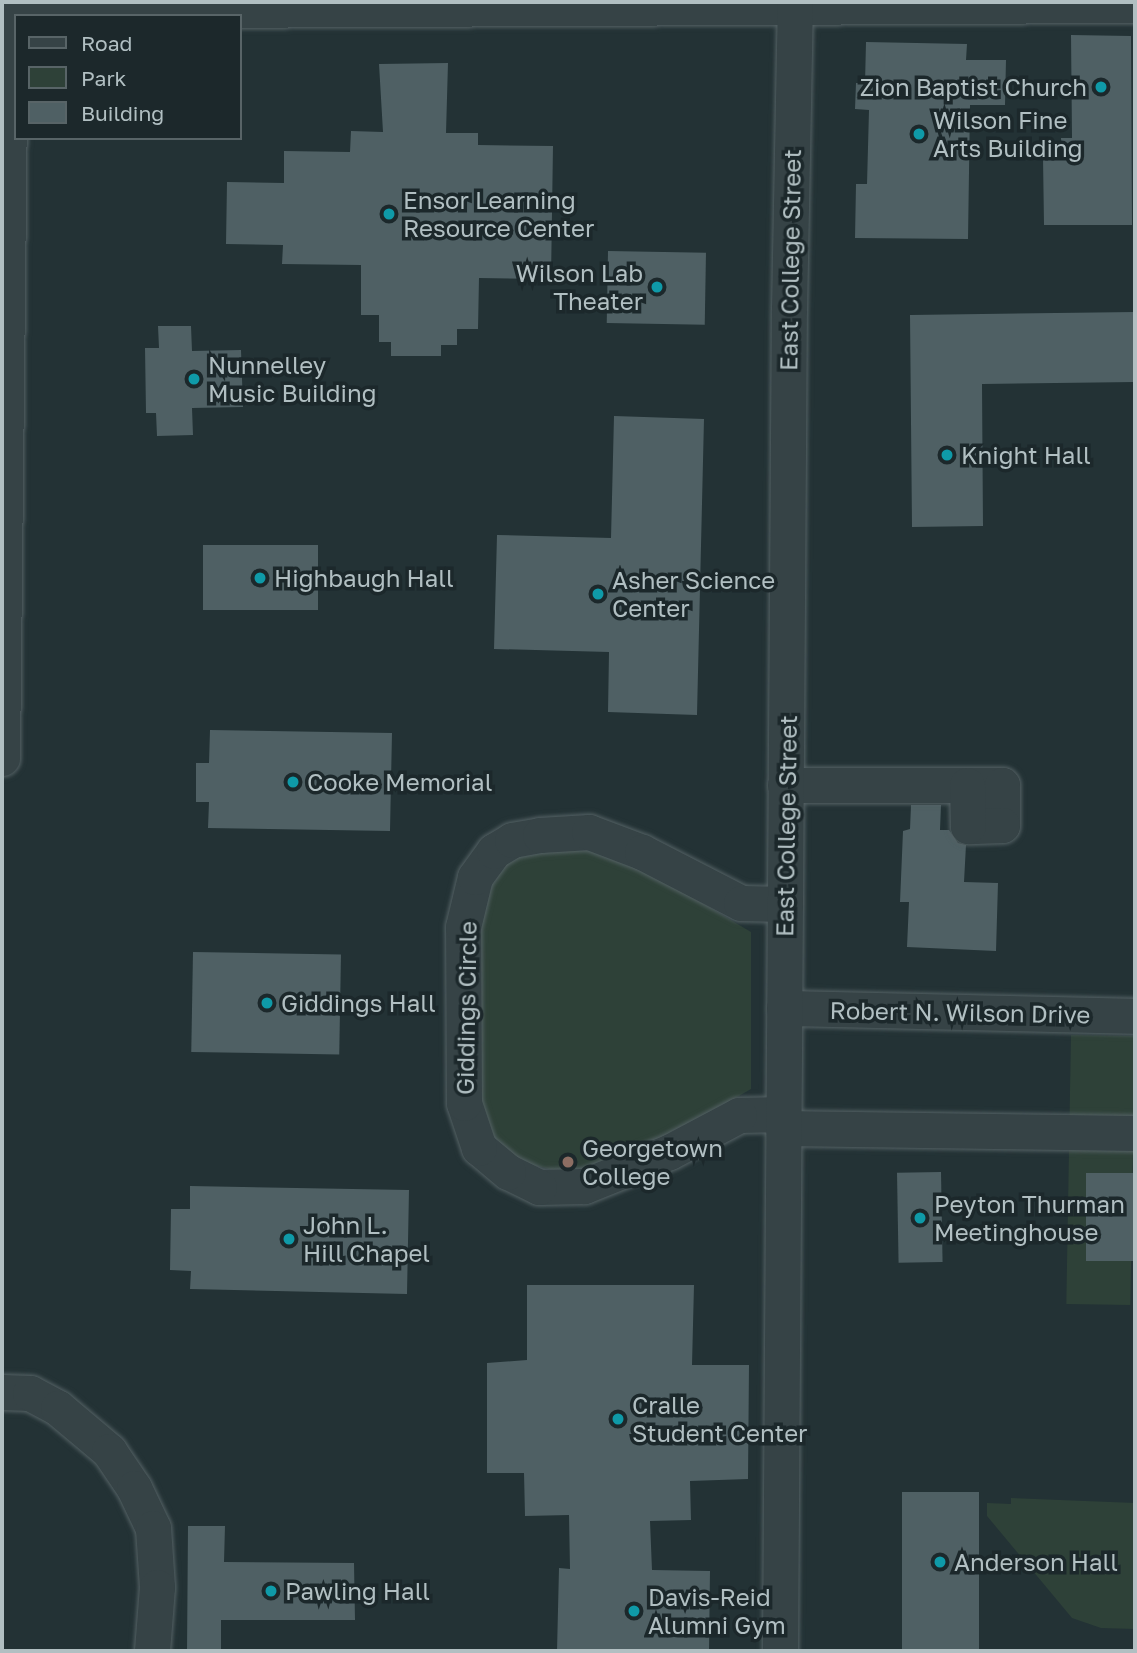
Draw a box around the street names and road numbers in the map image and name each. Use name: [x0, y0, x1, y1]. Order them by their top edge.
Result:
street label: East College Street: [774, 149, 806, 371]
street label: East College Street: [770, 715, 802, 937]
street label: Giddings Circle: [450, 921, 482, 1095]
street label: Robert N. Wilson Drive: [829, 995, 1091, 1029]

